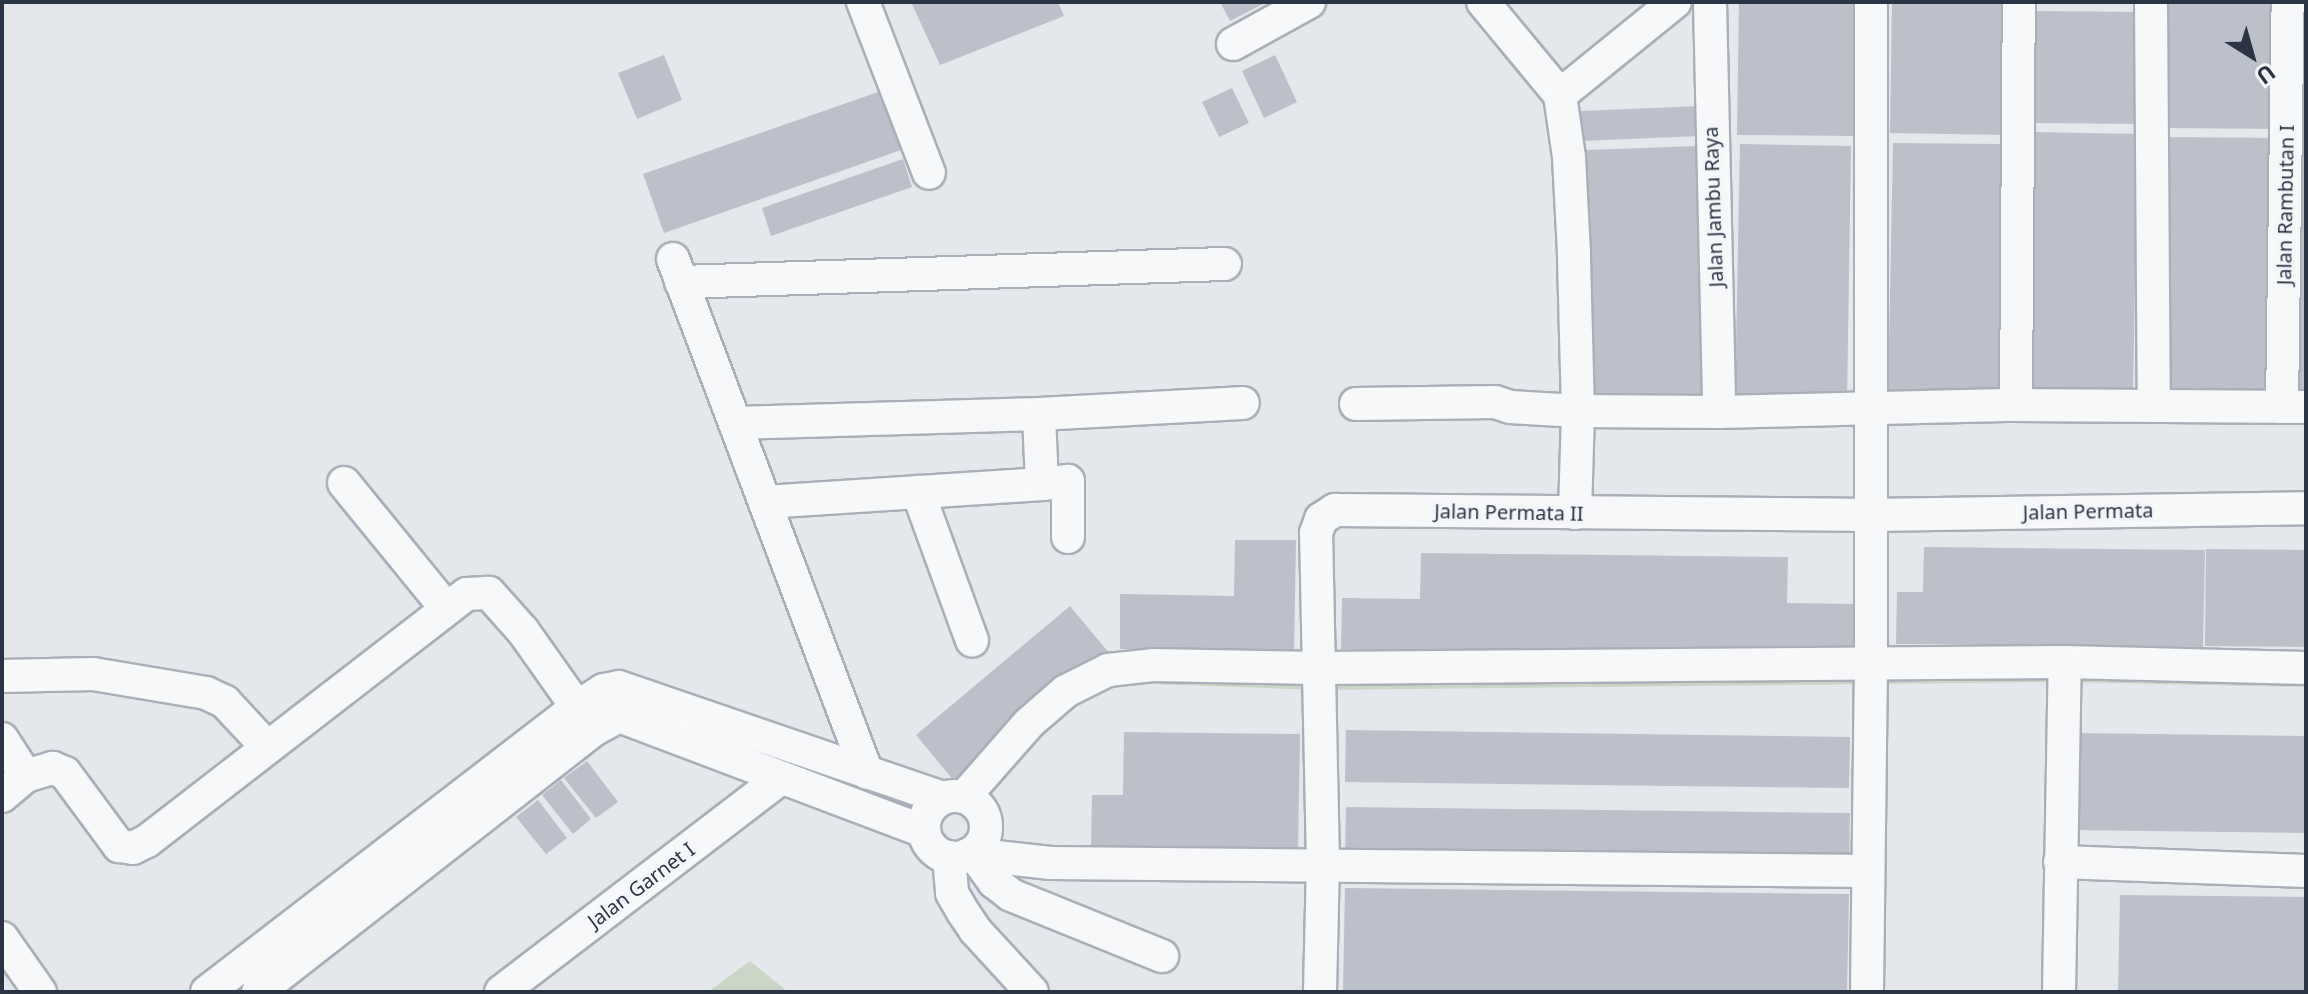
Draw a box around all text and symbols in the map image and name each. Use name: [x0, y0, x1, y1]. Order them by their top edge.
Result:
north arrow: [2212, 16, 2292, 96]
text: U: [2251, 58, 2282, 92]
street label: Jalan Rambutan I: [2272, 125, 2298, 285]
street label: Jalan Jambu Raya: [1698, 126, 1728, 288]
street label: Jalan Permata: [2022, 498, 2154, 524]
street label: Jalan Permata II: [1434, 499, 1584, 525]
street label: Jalan Garnet I: [583, 837, 699, 933]

